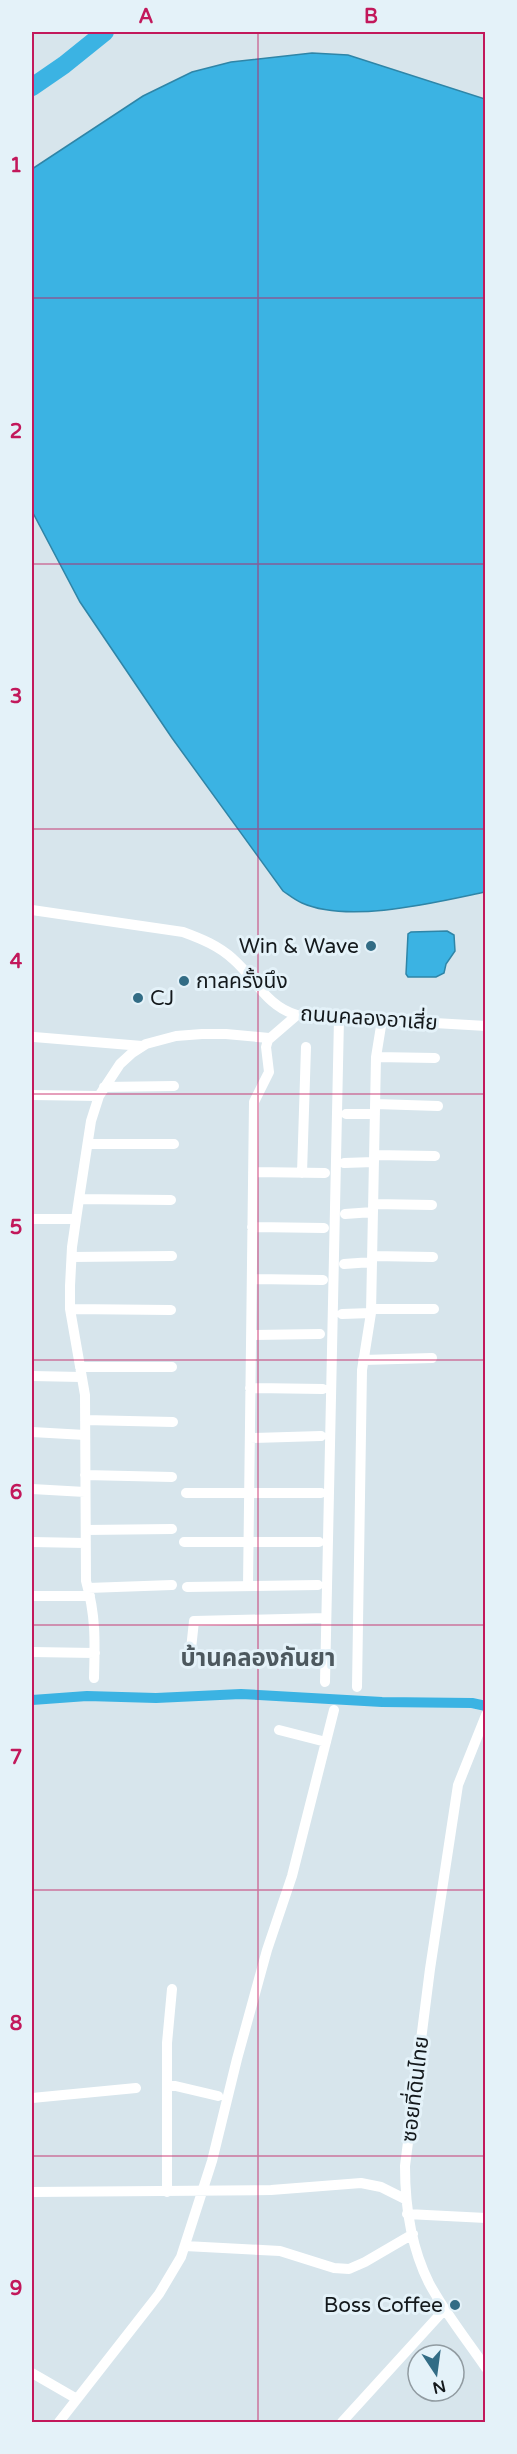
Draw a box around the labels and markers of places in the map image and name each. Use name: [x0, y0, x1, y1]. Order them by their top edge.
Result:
place label: Win & Wave: [239, 934, 359, 959]
marker: Win & Wave: [364, 939, 378, 953]
place label: กาลครั้งนึง: [196, 967, 288, 994]
marker: กาลครั้งนึง: [177, 974, 191, 988]
place label: CJ: [150, 986, 174, 1011]
marker: CJ: [131, 991, 145, 1005]
place label: Boss Coffee: [324, 2293, 443, 2318]
marker: Boss Coffee: [448, 2298, 462, 2312]

